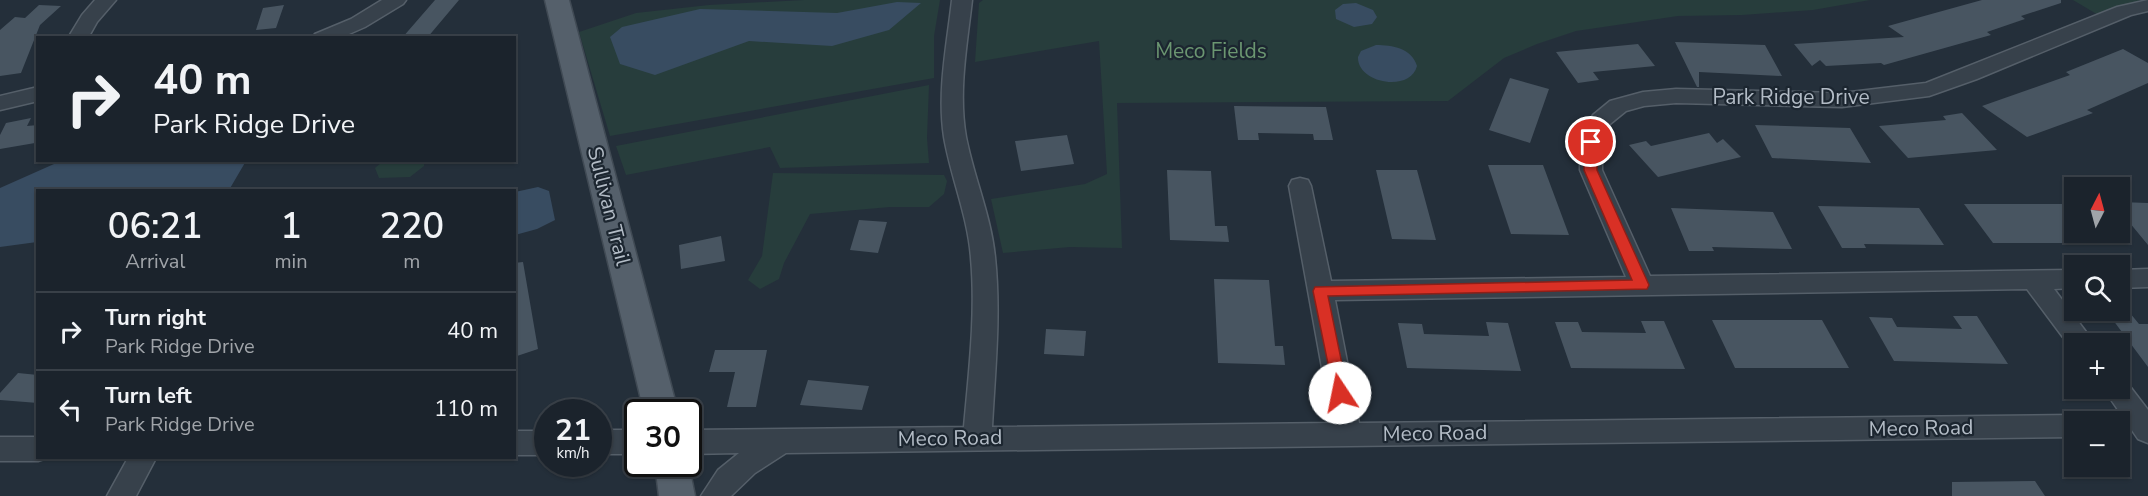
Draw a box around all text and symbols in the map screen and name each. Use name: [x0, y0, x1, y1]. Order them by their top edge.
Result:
park label: Meco Fields: [1155, 37, 1267, 65]
text: 40 m: [153, 52, 252, 109]
icon: right: [54, 60, 132, 138]
street label: Park Ridge Drive: [1712, 83, 1870, 111]
text: Park Ridge Drive: [153, 106, 355, 143]
pin: [1565, 116, 1616, 167]
icon: arrive: [1574, 125, 1607, 158]
street label: Sullivan Trail: [581, 144, 637, 269]
north arrow: [2064, 177, 2130, 243]
map controls: [2064, 177, 2130, 477]
text: 06:21: [108, 202, 203, 251]
text: 1: [280, 202, 302, 251]
text: 220: [379, 202, 444, 251]
text: Arrival: [125, 248, 185, 275]
text: min: [275, 248, 308, 275]
text: m: [403, 248, 420, 275]
button: search: [2064, 255, 2130, 321]
text: Turn right: [105, 303, 206, 333]
icon: right: [54, 315, 87, 348]
text: 40 m: [447, 316, 498, 346]
text: Park Ridge Drive: [105, 333, 255, 360]
button: +: [2064, 333, 2130, 399]
position arrow: [1308, 361, 1372, 425]
text: Turn left: [105, 381, 192, 411]
icon: left: [54, 393, 87, 426]
text: 110 m: [434, 394, 498, 424]
speed limit sign: 30: [624, 399, 702, 477]
text: 21: [555, 410, 591, 451]
text: Park Ridge Drive: [105, 411, 255, 438]
button: −: [2064, 411, 2130, 477]
street label: Meco Road: [1868, 413, 1974, 443]
street label: Meco Road: [1382, 418, 1488, 448]
street label: Meco Road: [897, 423, 1003, 453]
text: km/h: [556, 443, 590, 463]

